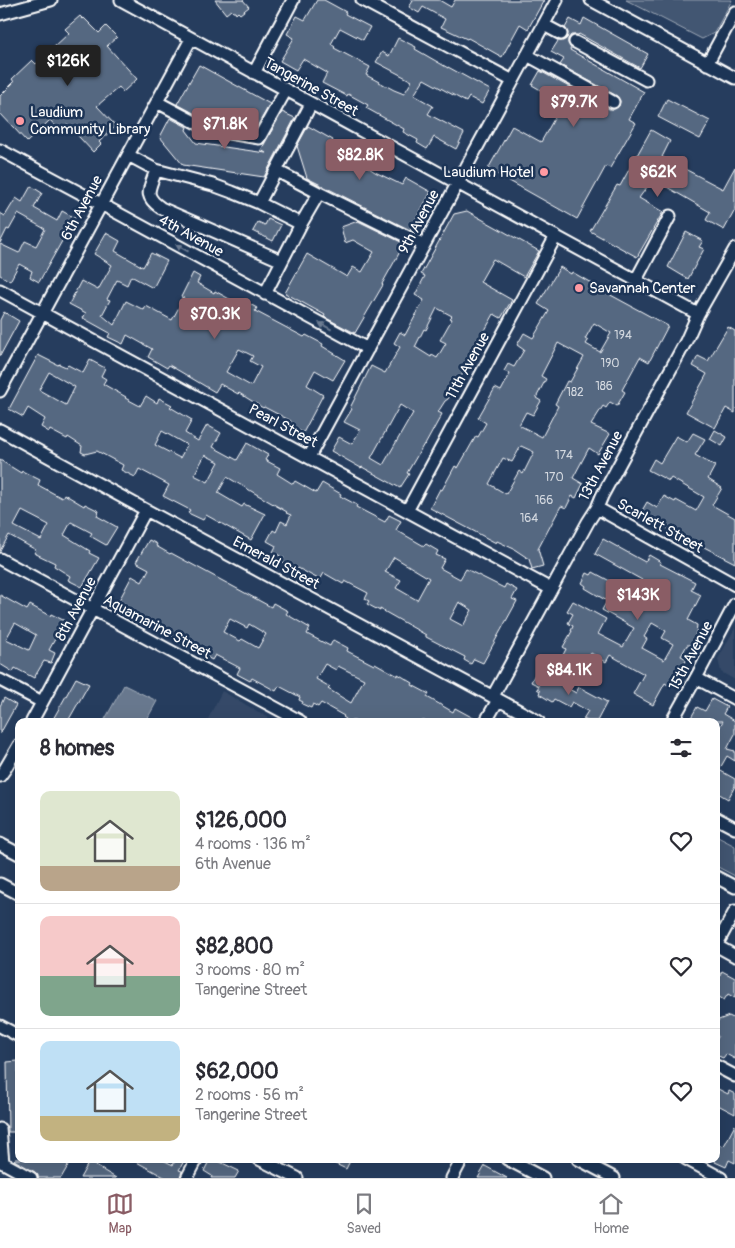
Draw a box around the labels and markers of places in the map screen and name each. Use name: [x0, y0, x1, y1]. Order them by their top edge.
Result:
pin: $126K: [33, 44, 103, 87]
pin: $79.7K: [533, 86, 615, 128]
place label: Laudium Community Library: [30, 103, 151, 139]
pin: $71.8K: [184, 108, 266, 150]
marker: Laudium Community Library: [14, 115, 26, 127]
pin: $82.8K: [319, 138, 401, 181]
pin: $62K: [628, 156, 688, 198]
place label: Laudium Hotel: [443, 163, 534, 182]
marker: Laudium Hotel: [538, 166, 550, 178]
place label: Savannah Center: [589, 279, 696, 298]
marker: Savannah Center: [573, 282, 585, 294]
pin: $70.3K: [174, 298, 256, 340]
pin: $143K: [603, 578, 673, 621]
pin: $84.1K: [528, 654, 610, 696]

